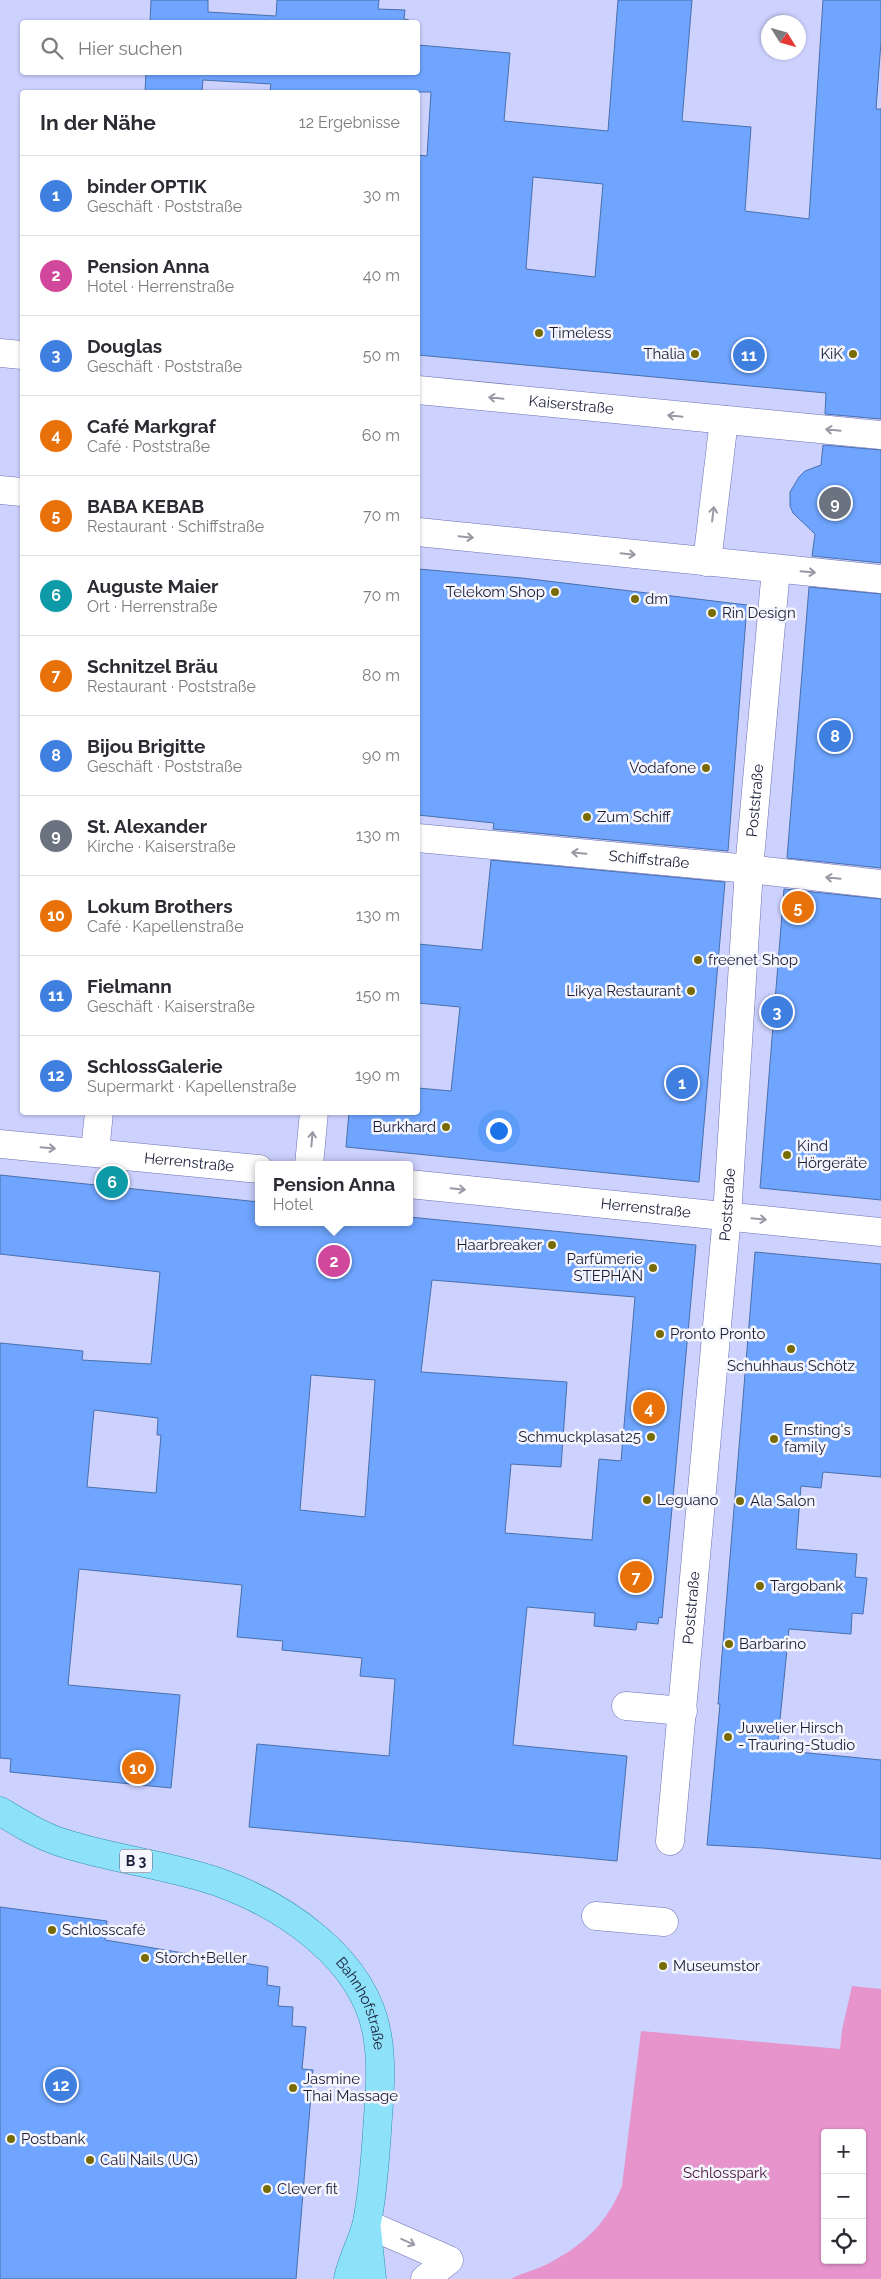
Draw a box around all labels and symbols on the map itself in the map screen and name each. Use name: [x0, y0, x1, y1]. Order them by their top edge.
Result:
north arrow: [761, 15, 806, 60]
place label: Timeless: [549, 324, 611, 342]
marker: Timeless: [533, 327, 545, 339]
pin: 11: [733, 336, 765, 374]
place label: Thalia: [643, 345, 685, 363]
place label: KiK: [820, 345, 843, 363]
marker: Thalia: [689, 348, 701, 360]
marker: KiK: [847, 348, 859, 360]
street label: Kaiserstraße: [528, 392, 615, 418]
one-way arrow: [489, 393, 505, 403]
one-way arrow: [668, 411, 684, 420]
one-way arrow: [825, 425, 841, 435]
pin: 9: [819, 484, 851, 522]
one-way arrow: [708, 506, 718, 522]
one-way arrow: [458, 532, 474, 542]
one-way arrow: [619, 549, 635, 559]
one-way arrow: [799, 567, 815, 577]
place label: Telekom Shop: [446, 583, 545, 601]
marker: Telekom Shop: [549, 586, 561, 598]
place label: dm: [645, 590, 668, 608]
marker: dm: [629, 593, 641, 605]
place label: Rin Design: [722, 604, 796, 622]
marker: Rin Design: [706, 607, 718, 619]
pin: 8: [819, 717, 851, 755]
place label: Vodafone: [629, 759, 696, 777]
marker: Vodafone: [700, 762, 712, 774]
street label: Poststraße: [743, 763, 767, 838]
place label: Zum Schiff: [597, 808, 671, 826]
marker: Zum Schiff: [581, 811, 593, 823]
street label: Schiffstraße: [608, 847, 690, 872]
one-way arrow: [571, 848, 587, 858]
one-way arrow: [825, 874, 841, 883]
pin: 5: [782, 888, 814, 926]
place label: freenet Shop: [708, 951, 798, 969]
marker: freenet Shop: [692, 954, 704, 966]
place label: Likya Restaurant: [566, 982, 681, 1000]
marker: Likya Restaurant: [685, 985, 697, 997]
pin: 3: [761, 993, 793, 1031]
pin: 1: [666, 1064, 698, 1102]
place label: Burkhard: [373, 1118, 436, 1136]
your location: [486, 1118, 512, 1144]
marker: Burkhard: [440, 1121, 452, 1133]
one-way arrow: [307, 1131, 316, 1147]
place label: Kind Hörgeräte: [797, 1137, 867, 1172]
one-way arrow: [39, 1143, 55, 1153]
street label: Herrenstraße: [143, 1149, 235, 1176]
marker: Kind Hörgeräte: [781, 1149, 793, 1161]
pin: 6: [96, 1163, 128, 1201]
street label: Poststraße: [716, 1167, 739, 1242]
one-way arrow: [449, 1184, 465, 1194]
street label: Herrenstraße: [600, 1195, 692, 1222]
one-way arrow: [750, 1214, 766, 1224]
place label: Haarbreaker: [457, 1236, 543, 1254]
marker: Haarbreaker: [546, 1239, 558, 1251]
pin: 2: [318, 1242, 350, 1280]
place label: Parfümerie STEPHAN: [567, 1250, 643, 1285]
marker: Parfümerie STEPHAN: [647, 1262, 659, 1274]
place label: Pronto Pronto: [670, 1325, 765, 1343]
marker: Pronto Pronto: [654, 1328, 666, 1340]
marker: Schuhhaus Schötz: [785, 1343, 797, 1355]
place label: Schuhhaus Schötz: [727, 1357, 855, 1375]
pin: 4: [633, 1389, 665, 1427]
place label: Ernsting's family: [784, 1421, 851, 1456]
place label: Schmuckplasat25: [518, 1428, 641, 1446]
marker: Schmuckplasat25: [645, 1431, 657, 1443]
marker: Ernsting's family: [768, 1433, 780, 1445]
place label: Leguano: [657, 1491, 718, 1509]
place label: Ala Salon: [750, 1492, 815, 1510]
marker: Leguano: [641, 1494, 653, 1506]
marker: Ala Salon: [734, 1495, 746, 1507]
pin: 7: [620, 1558, 652, 1596]
street label: Poststraße: [679, 1571, 704, 1645]
place label: Targobank: [770, 1577, 843, 1595]
marker: Targobank: [754, 1580, 766, 1592]
place label: Barbarino: [739, 1635, 806, 1653]
marker: Barbarino: [723, 1638, 735, 1650]
place label: Juwelier Hirsch - Trauring-Studio: [738, 1719, 855, 1754]
marker: Juwelier Hirsch - Trauring-Studio: [722, 1731, 734, 1743]
pin: 10: [122, 1749, 154, 1787]
road number: B 3: [120, 1850, 152, 1872]
place label: Schlosscafé: [62, 1921, 146, 1939]
marker: Schlosscafé: [46, 1924, 58, 1936]
place label: Storch+Beller: [155, 1949, 248, 1967]
marker: Storch+Beller: [139, 1952, 151, 1964]
street label: Bahnhofstraße: [332, 1954, 388, 2051]
place label: Museumstor: [673, 1957, 761, 1975]
marker: Museumstor: [657, 1960, 669, 1972]
pin: 12: [45, 2066, 77, 2104]
place label: Jasmine Thai Massage: [303, 2070, 398, 2105]
marker: Jasmine Thai Massage: [287, 2082, 299, 2094]
place label: Postbank: [21, 2130, 86, 2148]
marker: Postbank: [5, 2133, 17, 2145]
place label: Cali Nails (UG): [100, 2151, 198, 2169]
marker: Cali Nails (UG): [84, 2154, 96, 2166]
park label: Schlosspark: [683, 2164, 767, 2182]
place label: Clever fit: [277, 2180, 338, 2198]
marker: Clever fit: [261, 2183, 273, 2195]
one-way arrow: [400, 2237, 415, 2247]

